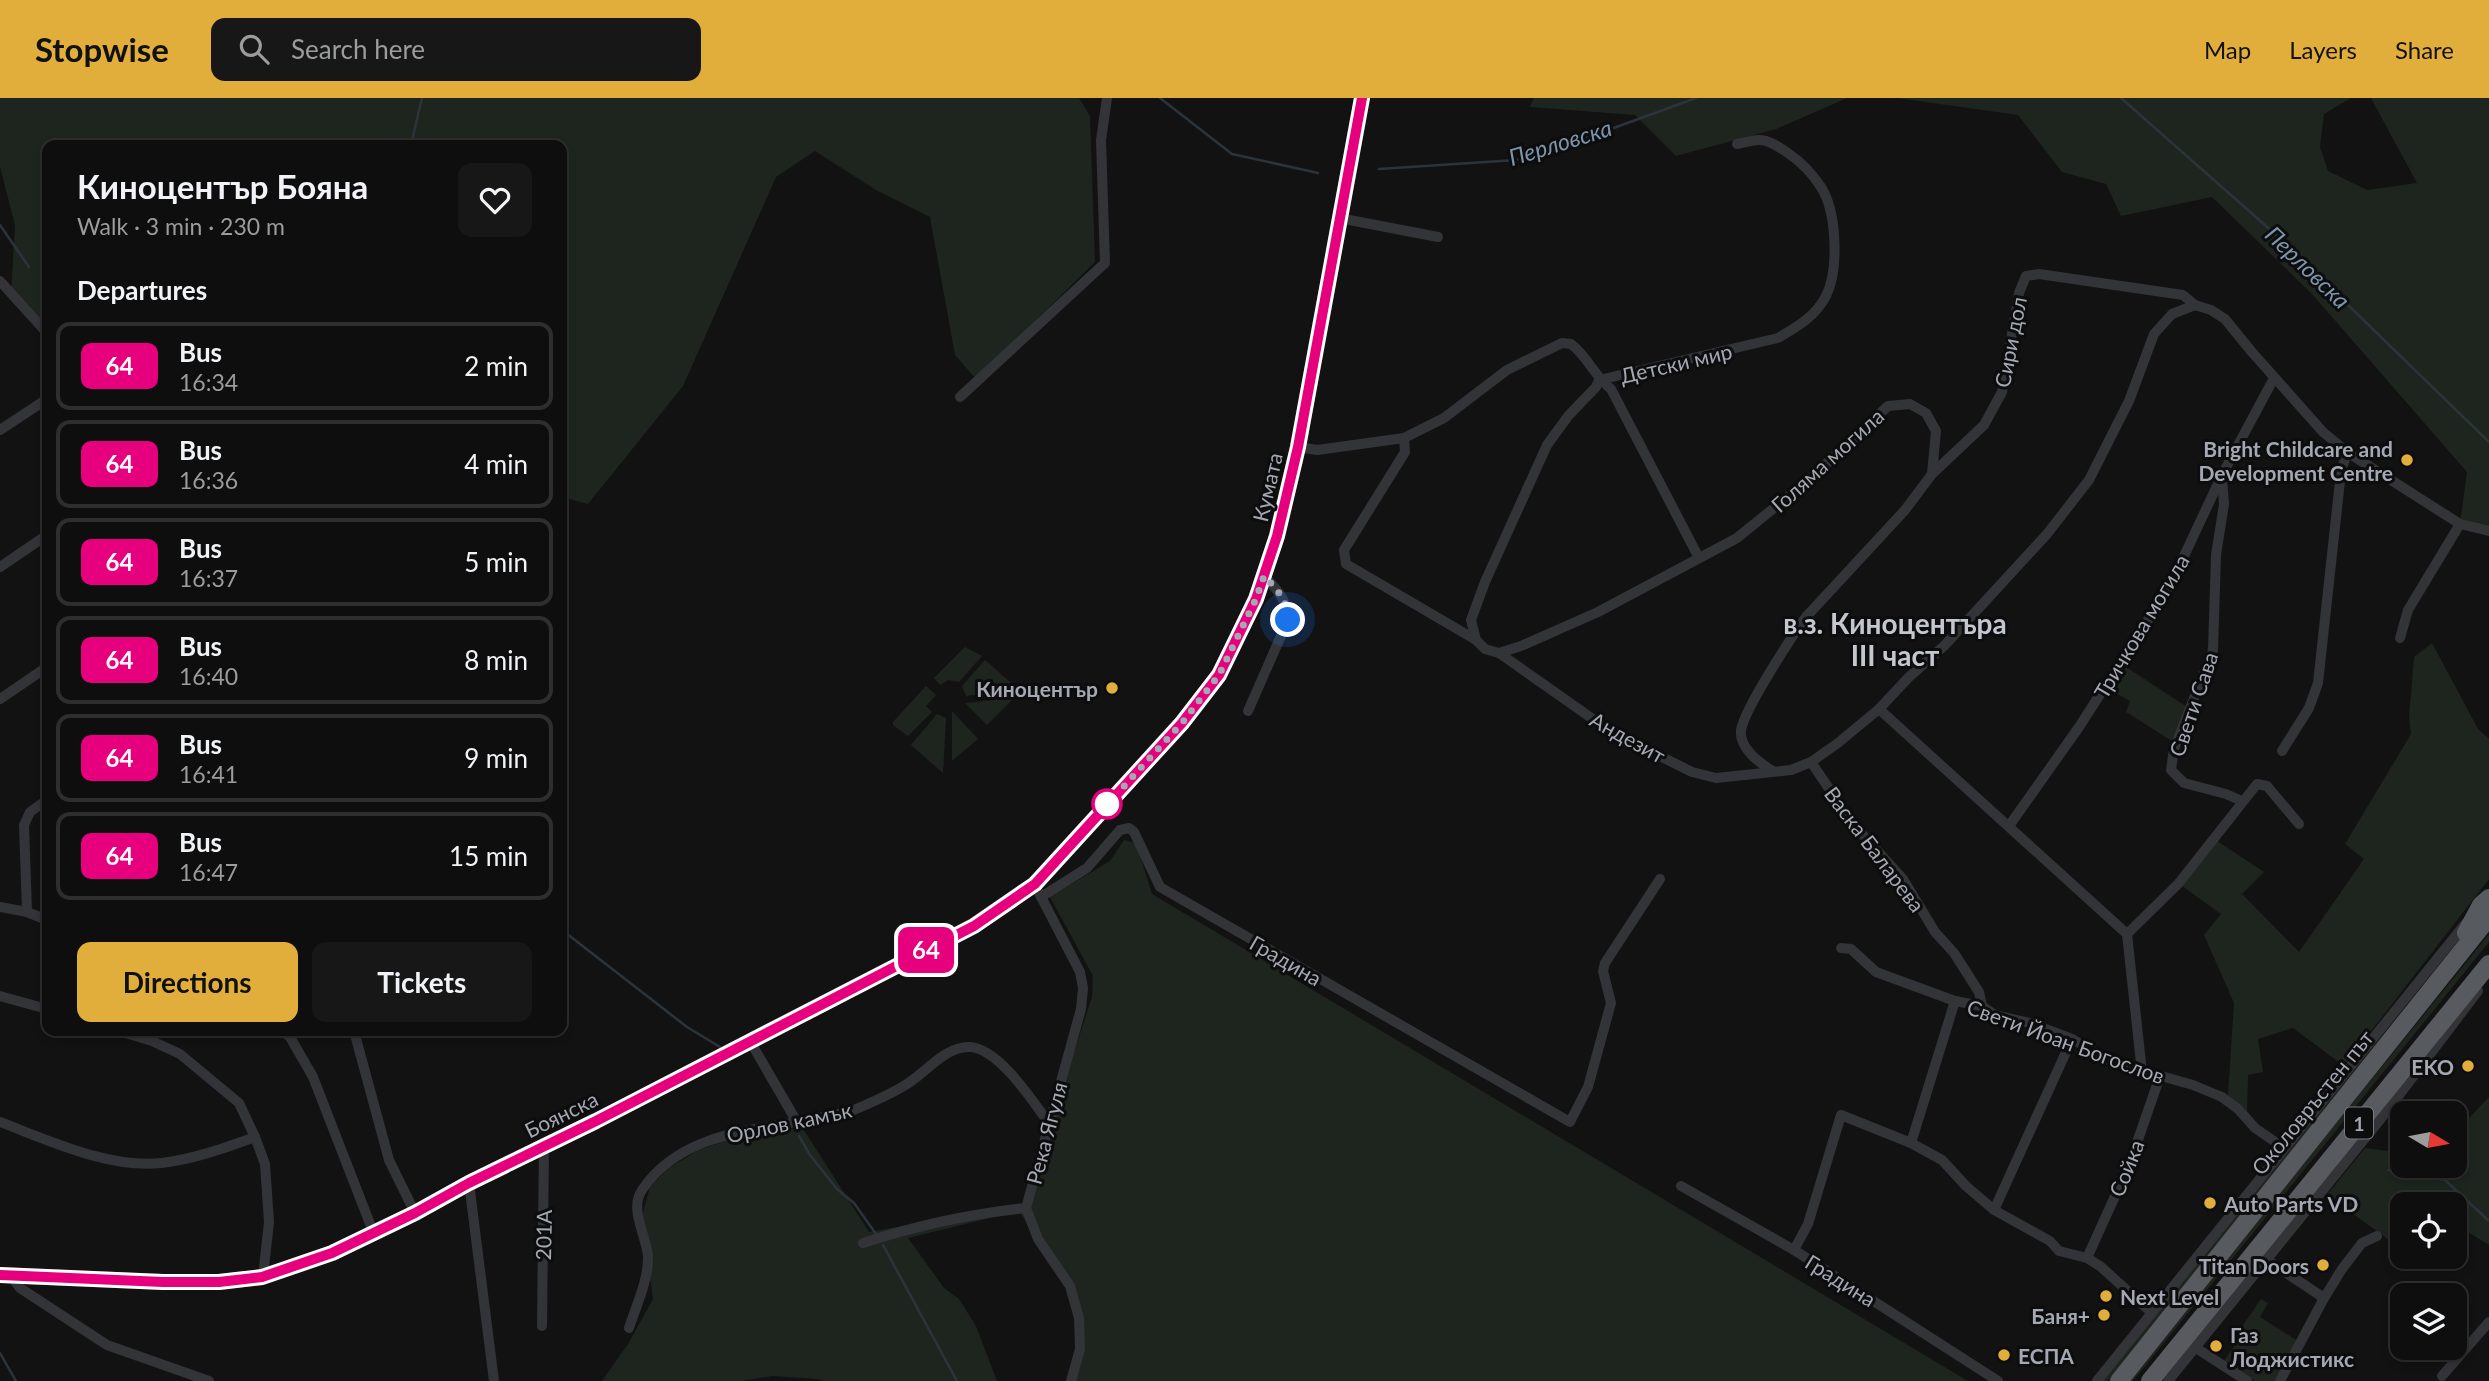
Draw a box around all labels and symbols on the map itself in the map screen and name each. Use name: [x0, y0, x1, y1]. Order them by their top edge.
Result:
water label: Перловска: [1505, 113, 1615, 171]
water label: Перловска: [2260, 220, 2356, 314]
street label: Сири дол: [1989, 294, 2031, 390]
street label: Детски мир: [1618, 338, 1734, 388]
street label: Голяма могила: [1766, 403, 1888, 517]
place label: Bright Childcare and Development Centre: [2198, 436, 2393, 485]
street label: Кумата: [1247, 450, 1287, 524]
marker: Bright Childcare and Development Centre: [2399, 452, 2415, 468]
street label: Тричкова могила: [2088, 549, 2194, 703]
your location: [1270, 602, 1305, 637]
district label: в.з. Киноцентъра ІІІ част: [1783, 606, 2007, 672]
street label: Свети Сава: [2163, 649, 2223, 759]
place label: Киноцентър: [976, 676, 1098, 701]
marker: Киноцентър: [1104, 680, 1120, 696]
street label: Андезит: [1586, 706, 1670, 768]
street label: Васка Баларева: [1820, 781, 1930, 917]
unlabelled marker: [1092, 789, 1122, 819]
line badge: 64: [894, 927, 958, 973]
street label: Градина: [1246, 930, 1326, 990]
street label: Свети Йоан Богослов: [1964, 994, 2168, 1088]
street label: Околовръстен път: [2246, 1024, 2378, 1179]
place label: EKO: [2411, 1054, 2454, 1079]
marker: EKO: [2460, 1058, 2476, 1074]
street label: Река Ягуля: [1020, 1079, 1072, 1187]
street label: Боянска: [520, 1086, 602, 1142]
street label: Орлов камък: [724, 1097, 854, 1147]
north arrow: [2390, 1101, 2468, 1178]
road number: 1: [2345, 1107, 2373, 1138]
street label: Сойка: [2103, 1136, 2149, 1200]
place label: Auto Parts VD: [2223, 1191, 2358, 1216]
marker: Auto Parts VD: [2202, 1195, 2218, 1211]
street label: 201А: [530, 1209, 556, 1261]
street label: Градина: [1801, 1249, 1881, 1311]
place label: Titan Doors: [2199, 1253, 2309, 1278]
marker: Titan Doors: [2315, 1257, 2331, 1273]
place label: Next Level: [2120, 1284, 2219, 1309]
marker: Next Level: [2098, 1288, 2114, 1304]
place label: Баня+: [2031, 1303, 2090, 1328]
marker: Баня+: [2096, 1307, 2112, 1323]
place label: Газ Лоджистикс: [2229, 1322, 2354, 1371]
marker: Газ Лоджистикс: [2208, 1338, 2224, 1354]
place label: ЕСПА: [2018, 1343, 2074, 1368]
marker: ЕСПА: [1996, 1347, 2012, 1363]

